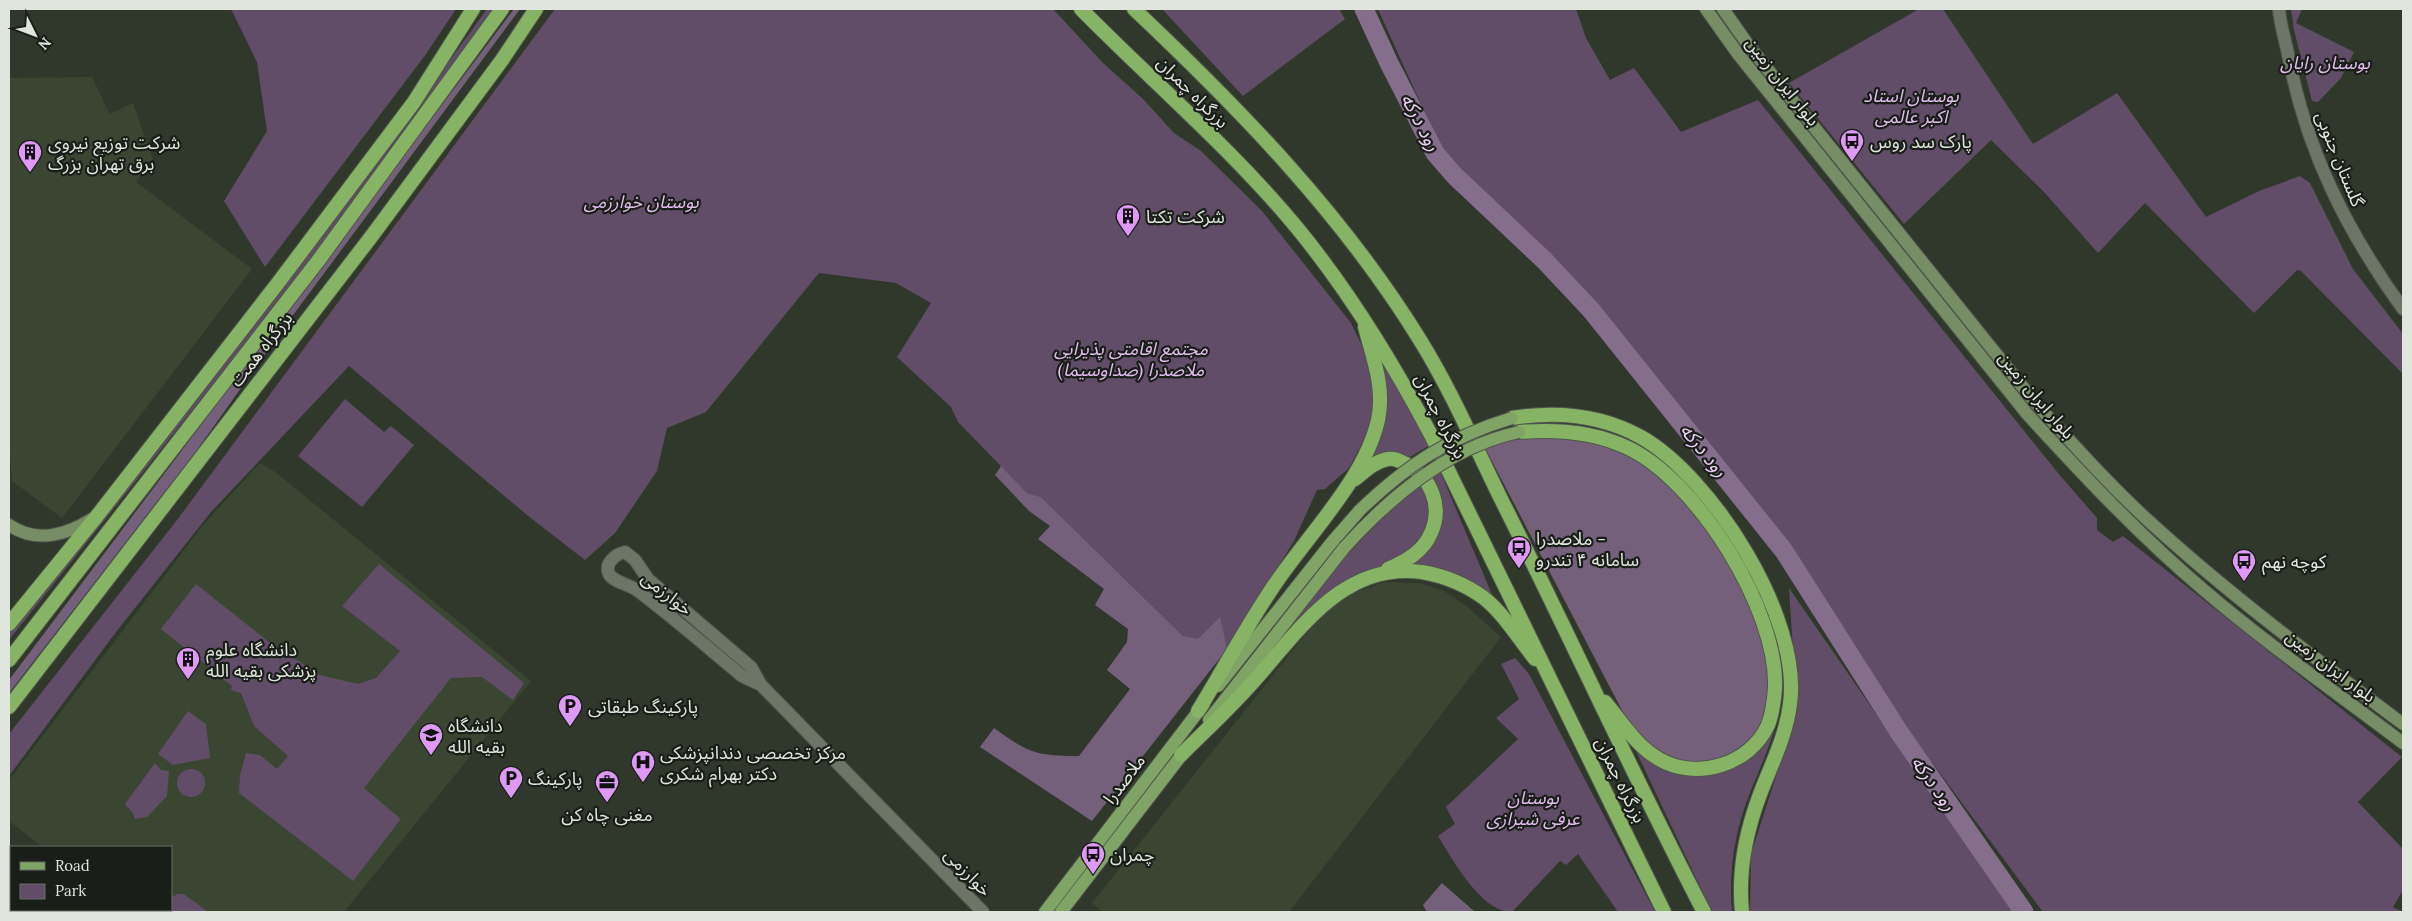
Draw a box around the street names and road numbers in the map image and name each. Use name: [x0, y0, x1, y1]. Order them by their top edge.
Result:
street label: بلوار ایران زمین: [1741, 32, 1825, 130]
street label: بزرگراه چمران: [1152, 51, 1234, 133]
street label: گلستان جنوبی: [2311, 108, 2370, 210]
street label: بزرگراه همت: [225, 307, 297, 391]
street label: بلوار ایران زمین: [1994, 347, 2080, 443]
street label: بزرگراه چمران: [1410, 370, 1472, 462]
street label: خوارزمی: [637, 566, 697, 620]
street label: بلوار ایران زمین: [2281, 625, 2381, 707]
street label: بزرگراه چمران: [1590, 733, 1652, 827]
street label: ملاصدرا: [1098, 750, 1150, 808]
street label: خوارزمی: [939, 843, 997, 901]

